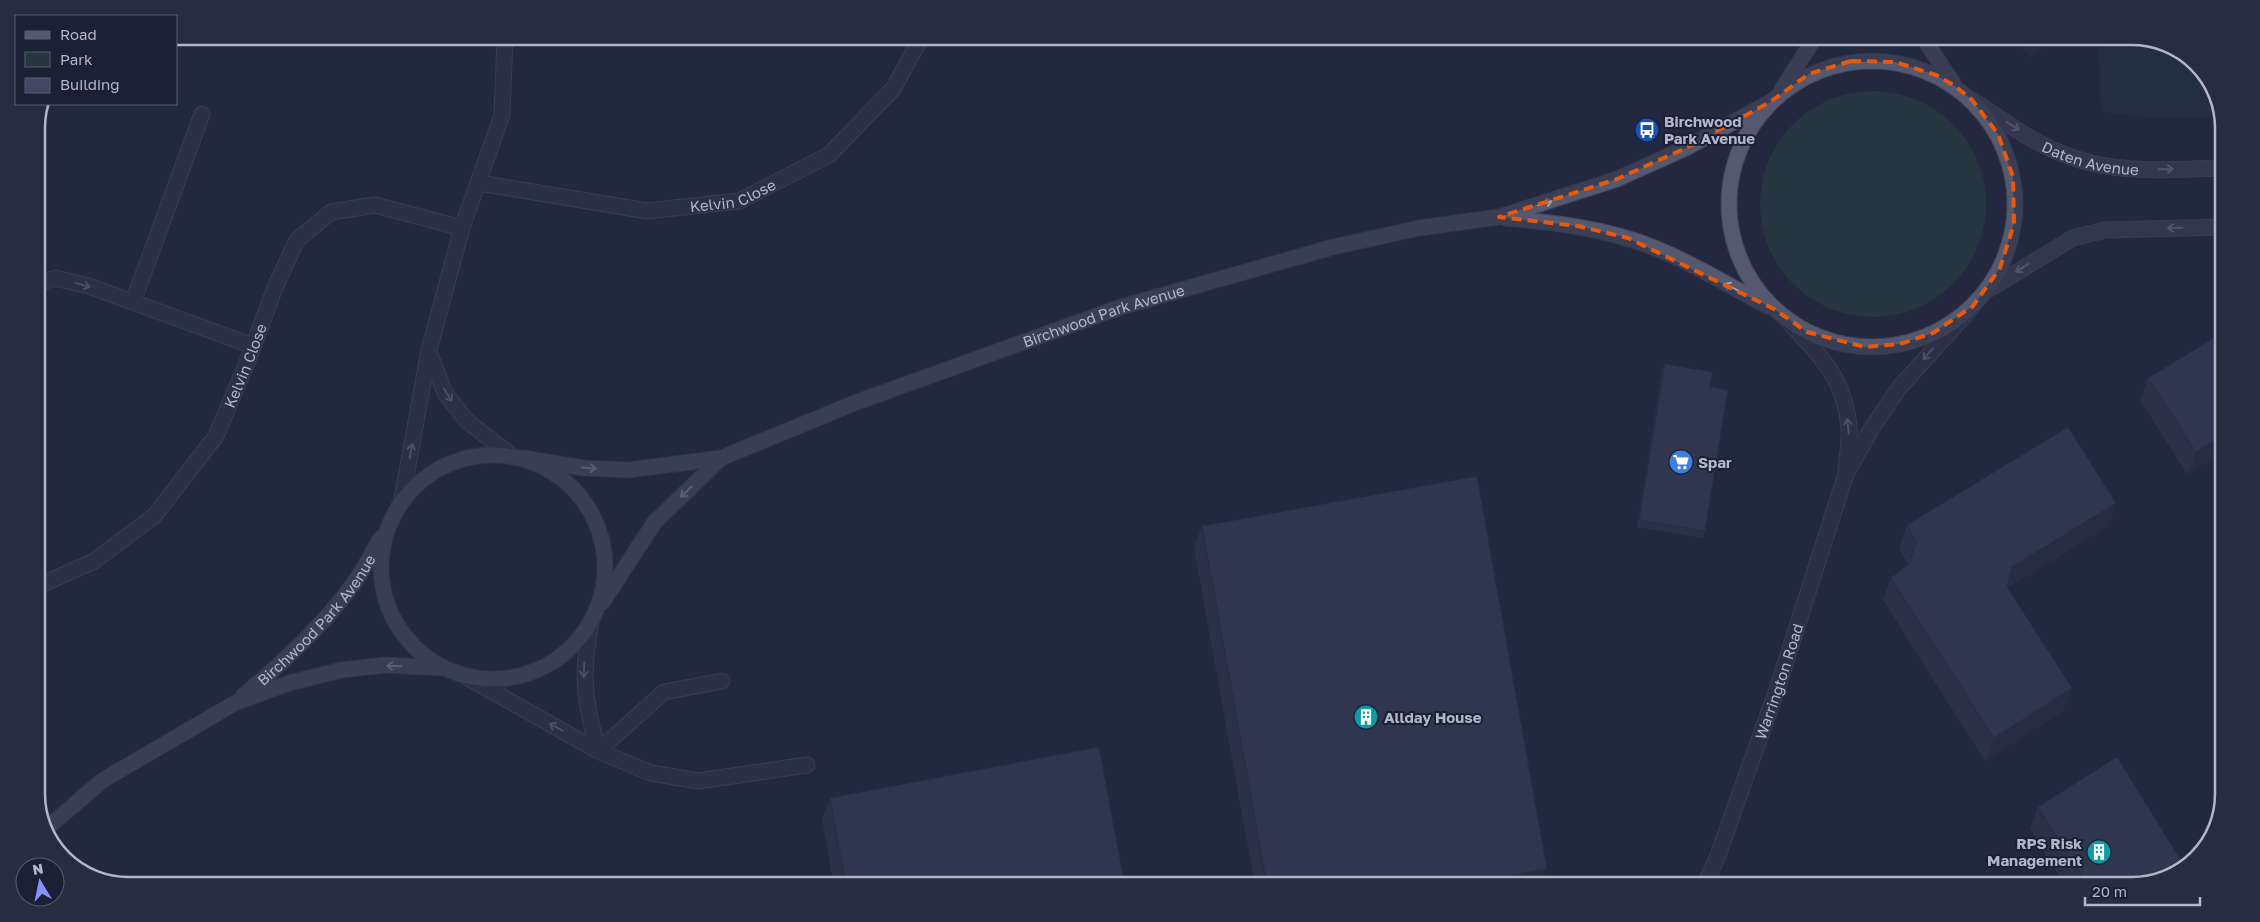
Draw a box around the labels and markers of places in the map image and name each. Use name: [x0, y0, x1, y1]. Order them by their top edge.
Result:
place label: Birchwood Park Avenue: [1664, 112, 1755, 147]
bus stop icon: Birchwood Park Avenue: [1634, 117, 1660, 143]
supermarket icon: Spar: [1668, 449, 1694, 475]
place label: Spar: [1698, 453, 1732, 471]
building icon: Allday House: [1353, 704, 1379, 730]
place label: Allday House: [1384, 708, 1482, 726]
place label: RPS Risk Management: [1987, 834, 2082, 869]
building icon: RPS Risk Management: [2086, 839, 2112, 865]

